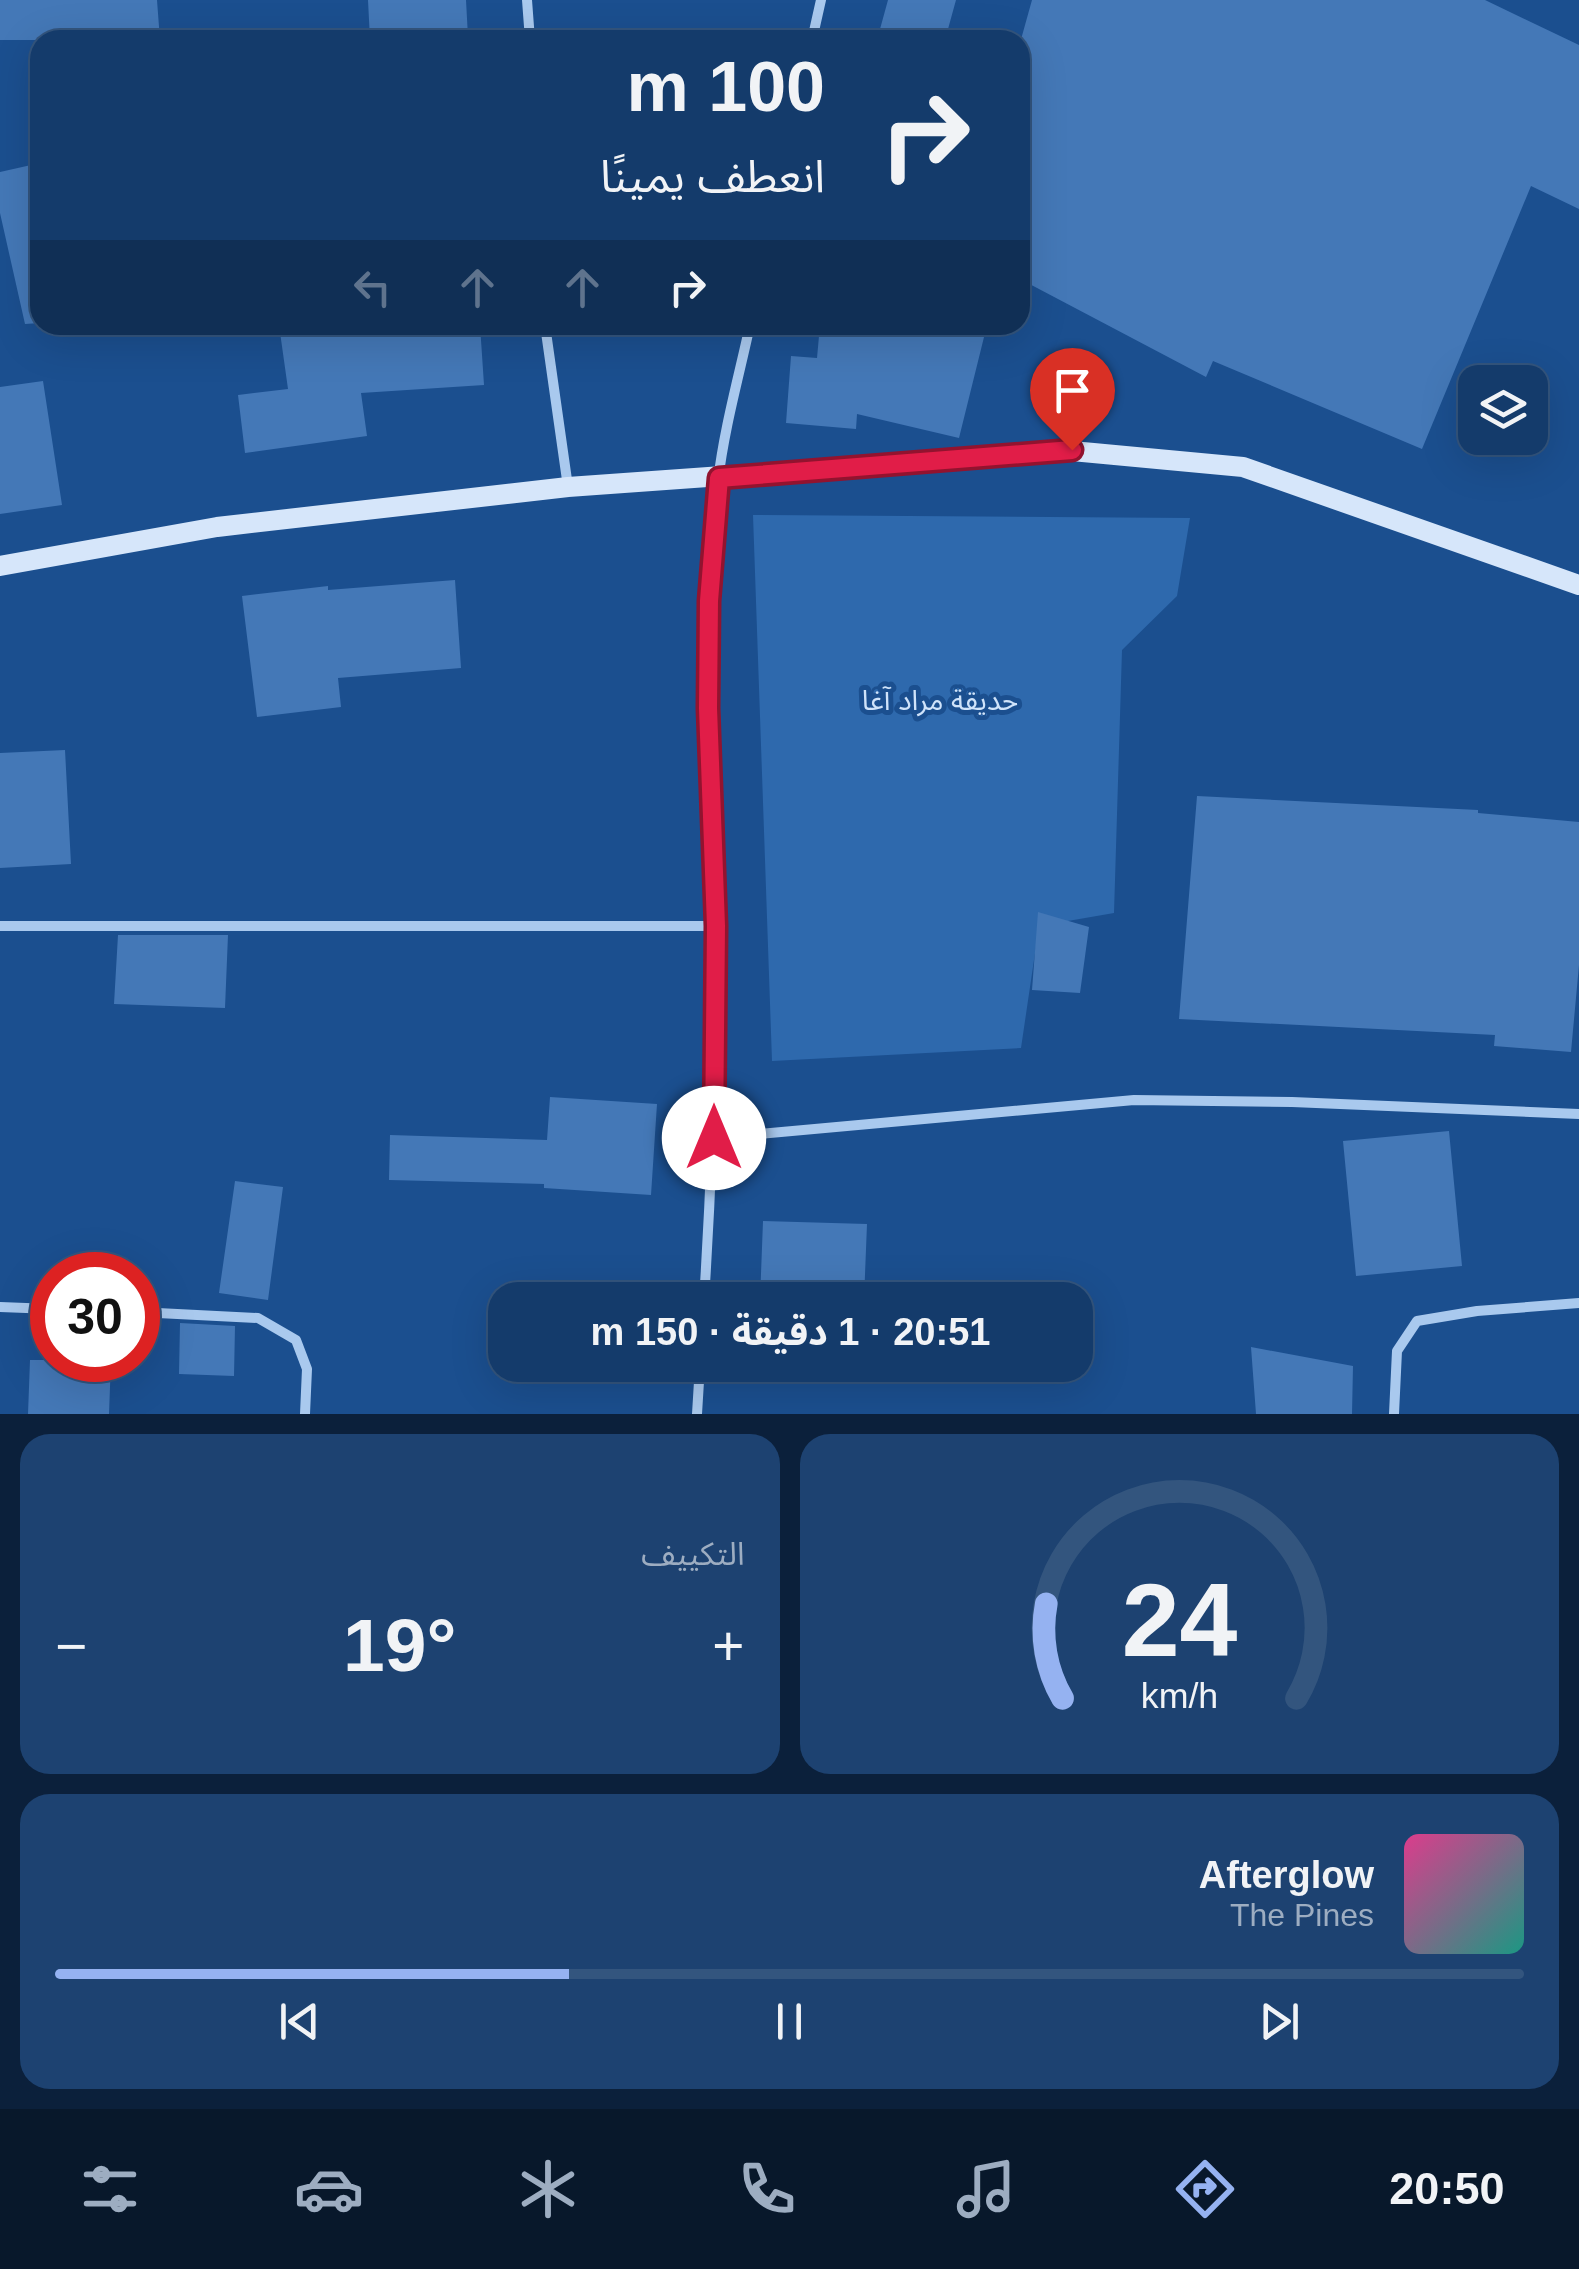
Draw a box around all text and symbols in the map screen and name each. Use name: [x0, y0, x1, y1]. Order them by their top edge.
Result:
text: 100 m: [627, 48, 825, 126]
icon: right: [860, 70, 990, 200]
text: انعطف يمينًا: [600, 151, 825, 202]
icon: left: [345, 260, 400, 315]
icon: ahead: [450, 260, 505, 315]
icon: ahead: [555, 260, 610, 315]
icon: right: [660, 260, 715, 315]
pin: [1030, 348, 1115, 451]
icon: arrive: [1045, 363, 1100, 418]
map controls: [1458, 365, 1548, 455]
button: layers: [1458, 365, 1548, 455]
park label: حديقة مراد آغا: [862, 685, 1018, 717]
position arrow: [662, 1086, 766, 1190]
speed limit sign: 30: [30, 1252, 160, 1382]
text: 20:51 · 1 دقيقة · 150 m: [591, 1311, 990, 1353]
text: التكييف: [641, 1536, 745, 1572]
text: 24: [1121, 1562, 1237, 1678]
text: 19°: [343, 1603, 456, 1687]
text: −: [55, 1615, 87, 1677]
text: +: [712, 1615, 744, 1677]
text: km/h: [1141, 1676, 1218, 1716]
text: Afterglow: [1199, 1854, 1374, 1896]
text: The Pines: [1230, 1897, 1374, 1933]
icon: previous: [272, 1994, 327, 2049]
icon: pause: [762, 1994, 817, 2049]
icon: next: [1252, 1994, 1307, 2049]
icon: filters: [75, 2154, 145, 2224]
icon: car: [294, 2154, 364, 2224]
icon: climate: [513, 2154, 583, 2224]
icon: phone: [732, 2154, 802, 2224]
icon: music: [951, 2154, 1021, 2224]
icon: directions: [1170, 2154, 1240, 2224]
text: 20:50: [1389, 2163, 1504, 2214]

